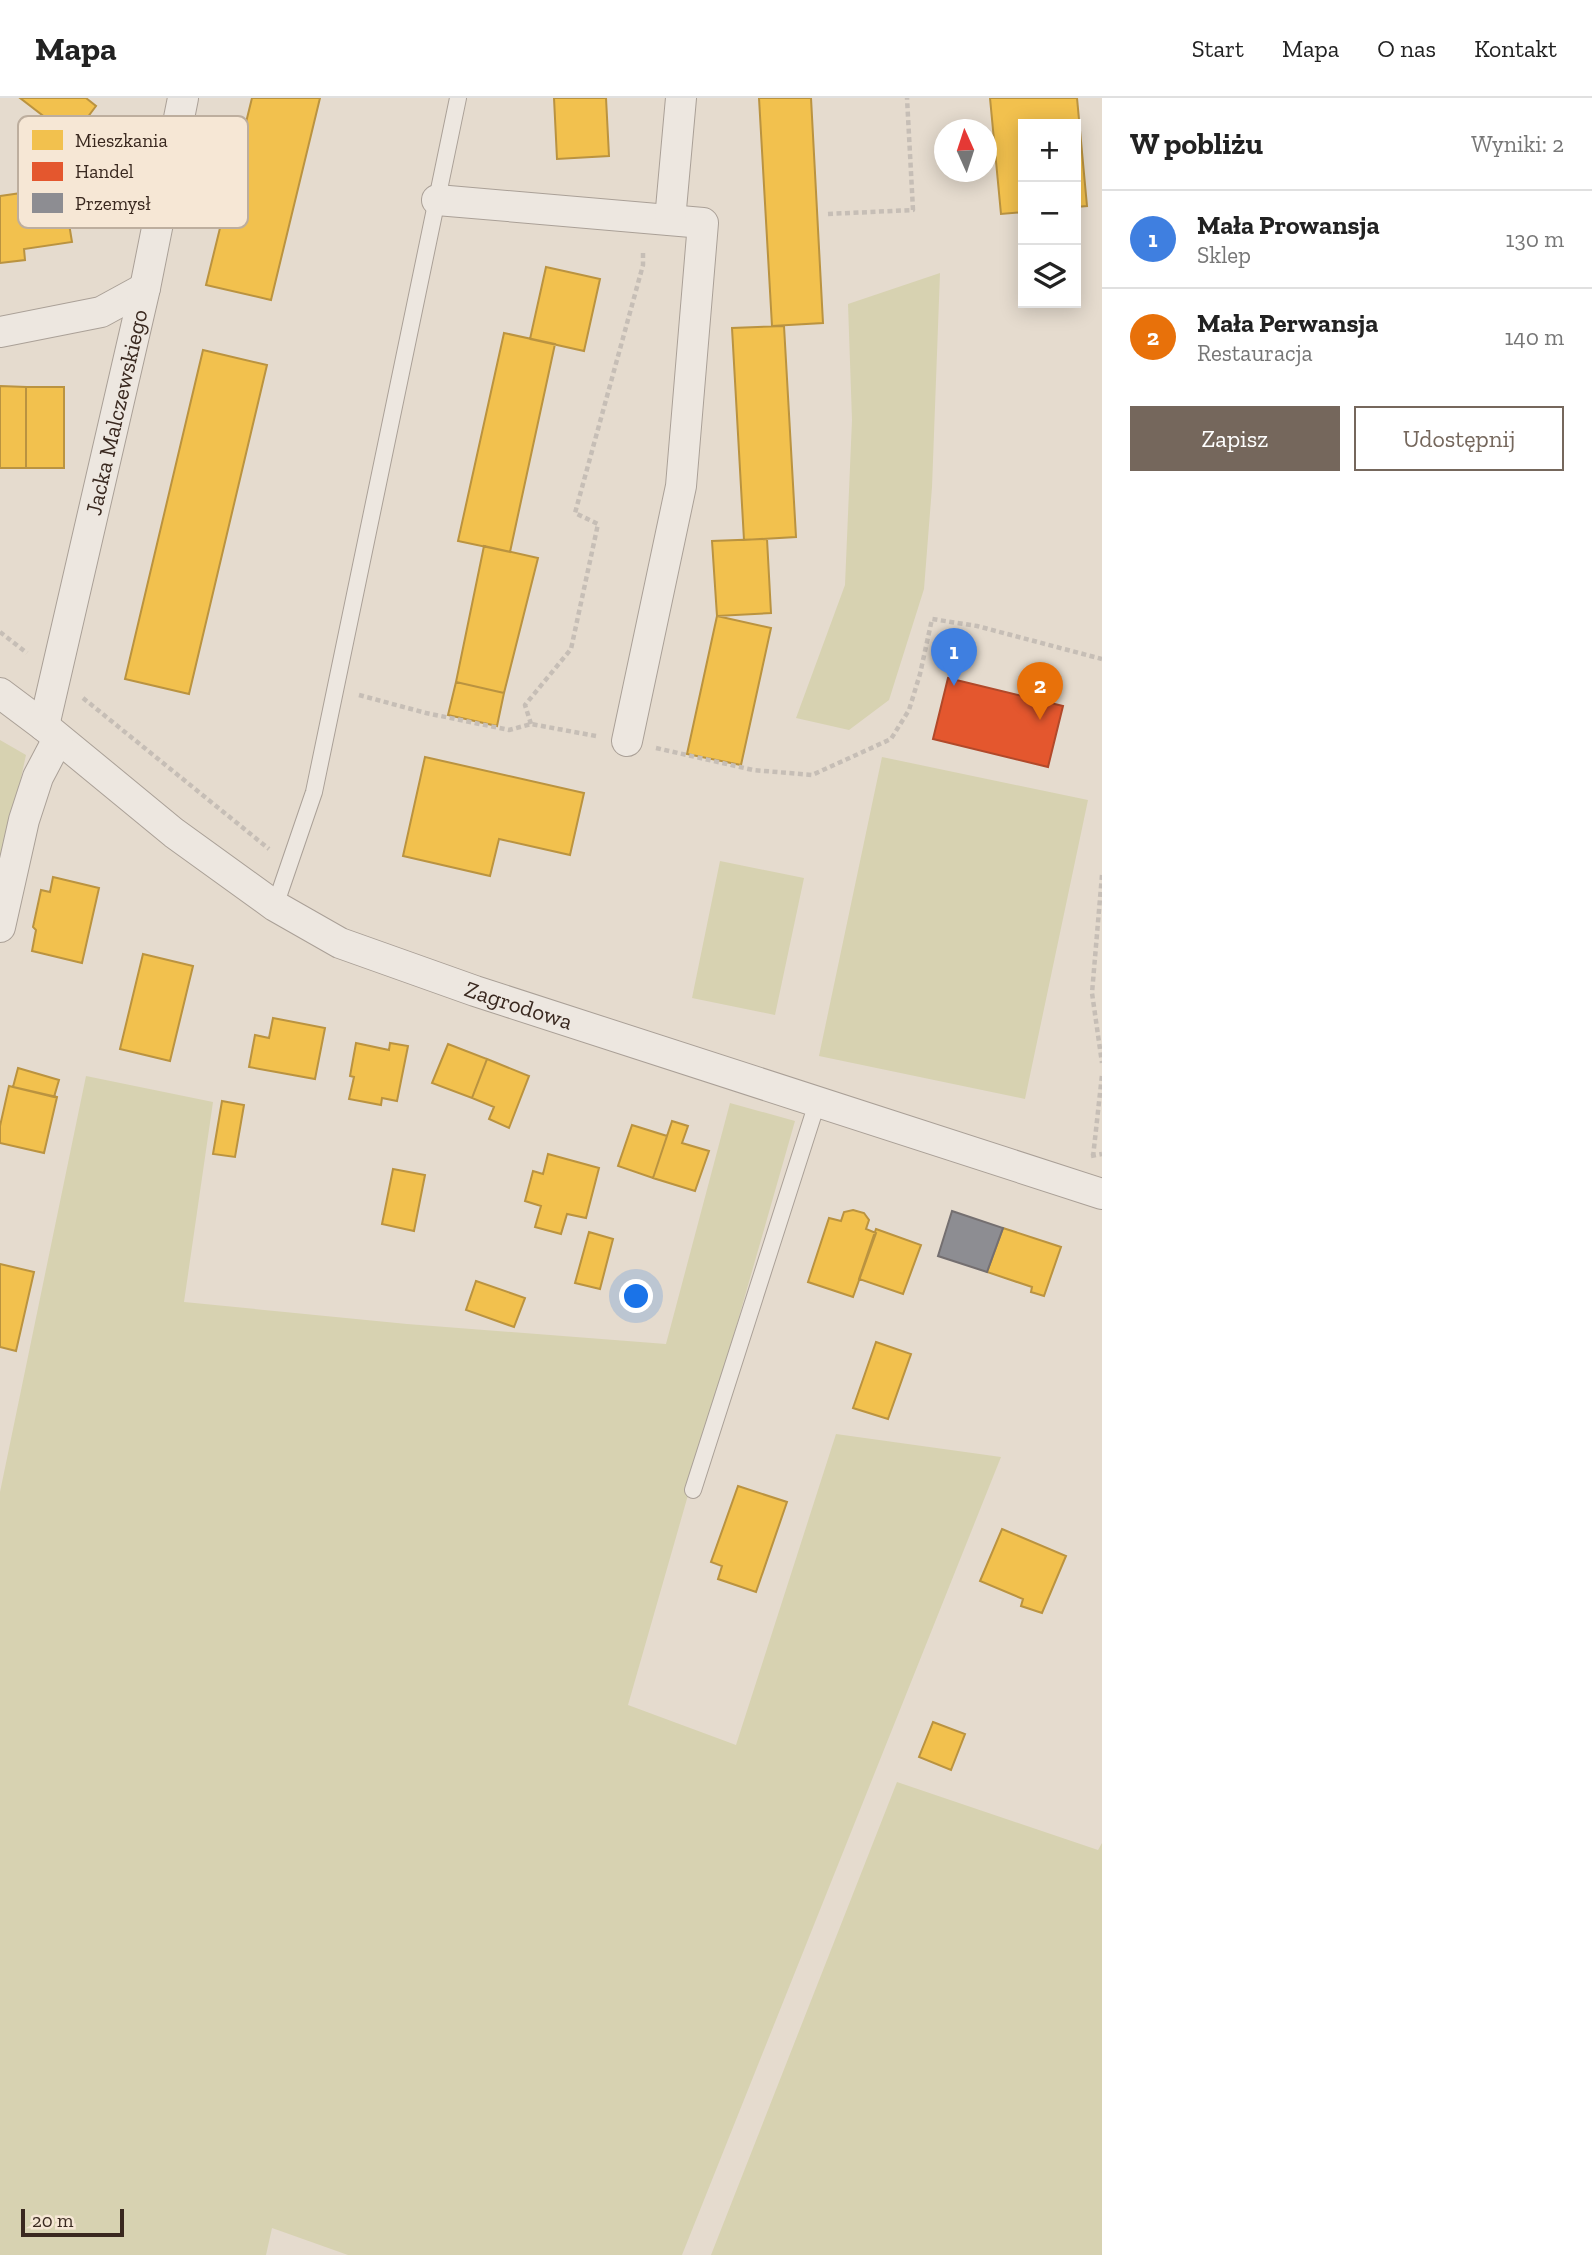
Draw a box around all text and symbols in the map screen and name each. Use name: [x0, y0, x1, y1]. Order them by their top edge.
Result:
text: Mapa: [35, 29, 117, 68]
text: Start: [1192, 34, 1244, 63]
text: Mapa: [1282, 34, 1339, 63]
text: O nas: [1377, 34, 1436, 63]
text: Kontakt: [1474, 34, 1557, 63]
legend: [18, 116, 248, 228]
north arrow: [934, 119, 997, 182]
map controls: [1018, 119, 1081, 308]
button: +: [1018, 119, 1081, 182]
text: W pobliżu: [1130, 126, 1263, 162]
text: Mieszkania: [75, 129, 168, 152]
text: Wyniki: 2: [1471, 130, 1564, 158]
text: Handel: [75, 160, 134, 183]
button: −: [1018, 182, 1081, 245]
text: Przemysł: [75, 192, 151, 215]
text: Mała Prowansja: [1197, 209, 1380, 241]
text: 1: [1148, 225, 1158, 253]
text: 130 m: [1506, 225, 1564, 253]
text: Sklep: [1197, 241, 1251, 269]
button: layers: [1018, 245, 1081, 308]
street label: Jacka Malczewskiego: [79, 307, 154, 518]
text: Mała Perwansja: [1197, 307, 1378, 339]
text: 2: [1147, 323, 1159, 351]
text: 140 m: [1504, 323, 1564, 351]
text: Restauracja: [1197, 339, 1313, 367]
button: Zapisz: [1130, 406, 1340, 471]
button: Udostępnij: [1354, 406, 1564, 471]
pin: 1: [931, 628, 977, 686]
pin: 2: [1017, 662, 1063, 720]
street label: Zagrodowa: [461, 975, 576, 1036]
your location: [619, 1279, 653, 1313]
scale bar: [21, 2206, 124, 2238]
text: 20 m: [32, 2209, 73, 2232]

